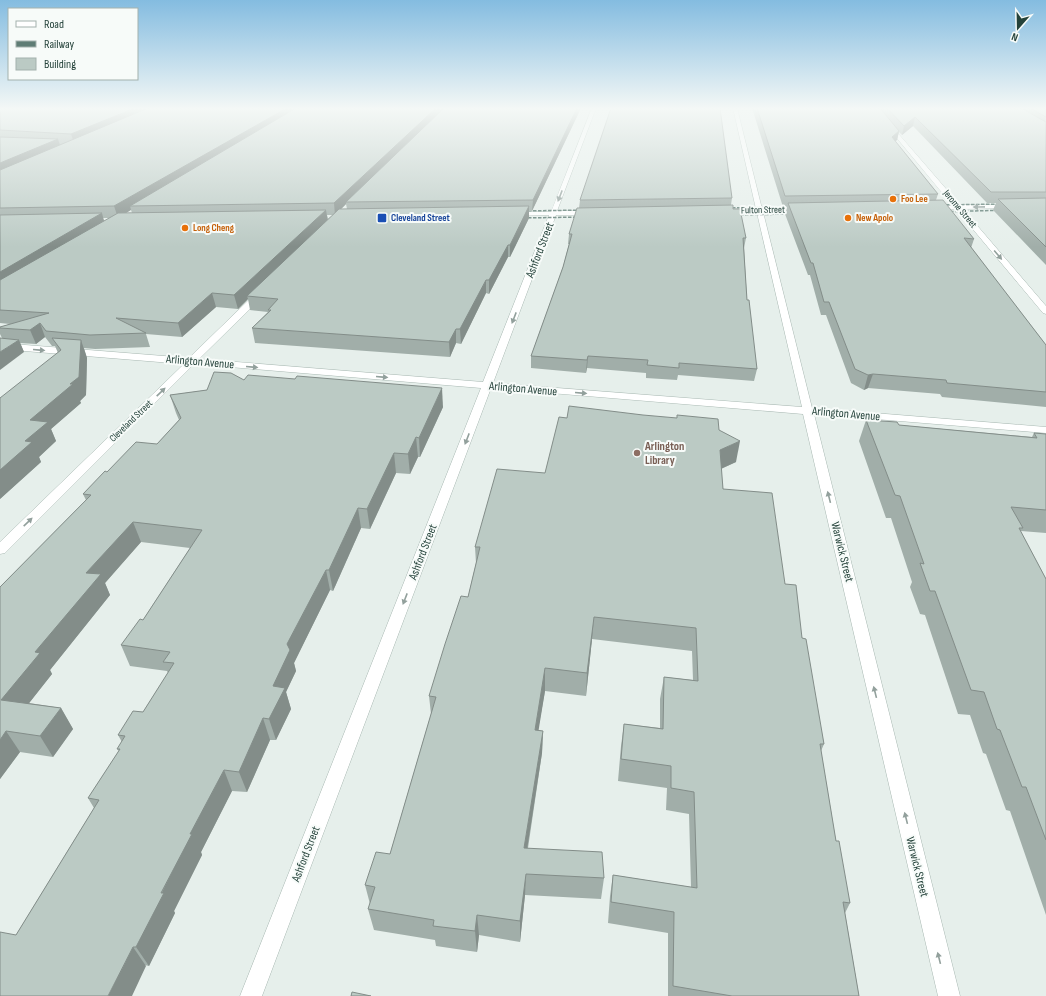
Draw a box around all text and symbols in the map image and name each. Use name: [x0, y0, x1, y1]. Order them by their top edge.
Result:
legend: [8, 8, 138, 80]
north arrow: [998, 8, 1038, 48]
text: Road: [44, 17, 64, 32]
text: N: [1010, 30, 1020, 44]
text: Railway: [44, 37, 75, 52]
text: Building: [44, 57, 76, 72]
street label: Jerome Street: [940, 187, 979, 230]
one-way arrow: [557, 191, 563, 203]
place label: Foo Lee: [901, 193, 928, 205]
marker: Foo Lee: [888, 194, 898, 204]
street label: Fulton Street: [741, 204, 785, 216]
one-way arrow: [972, 204, 985, 210]
marker: Cleveland Street: [376, 212, 388, 224]
place label: Cleveland Street: [391, 212, 451, 224]
place label: New Apolo: [856, 212, 893, 224]
marker: New Apolo: [843, 213, 853, 223]
street label: Ashford Street: [522, 220, 558, 281]
place label: Long Cheng: [193, 222, 235, 234]
marker: Long Cheng: [180, 223, 190, 233]
one-way arrow: [994, 250, 1003, 260]
one-way arrow: [510, 312, 516, 324]
one-way arrow: [33, 346, 45, 353]
street label: Arlington Avenue: [164, 351, 235, 372]
one-way arrow: [246, 363, 258, 370]
one-way arrow: [376, 374, 388, 381]
street label: Arlington Avenue: [487, 378, 558, 399]
one-way arrow: [156, 387, 166, 397]
one-way arrow: [575, 390, 587, 397]
street label: Cleveland Street: [107, 397, 155, 445]
street label: Arlington Avenue: [810, 403, 881, 424]
one-way arrow: [463, 433, 469, 445]
place label: Arlington Library: [644, 439, 684, 468]
marker: Arlington Library: [632, 448, 642, 458]
one-way arrow: [825, 491, 831, 503]
one-way arrow: [23, 518, 33, 527]
street label: Warwick Street: [827, 520, 857, 584]
street label: Ashford Street: [405, 522, 441, 583]
one-way arrow: [401, 594, 407, 606]
one-way arrow: [872, 685, 878, 698]
one-way arrow: [902, 812, 908, 824]
street label: Ashford Street: [288, 824, 324, 885]
street label: Warwick Street: [902, 835, 932, 899]
one-way arrow: [936, 952, 942, 964]

